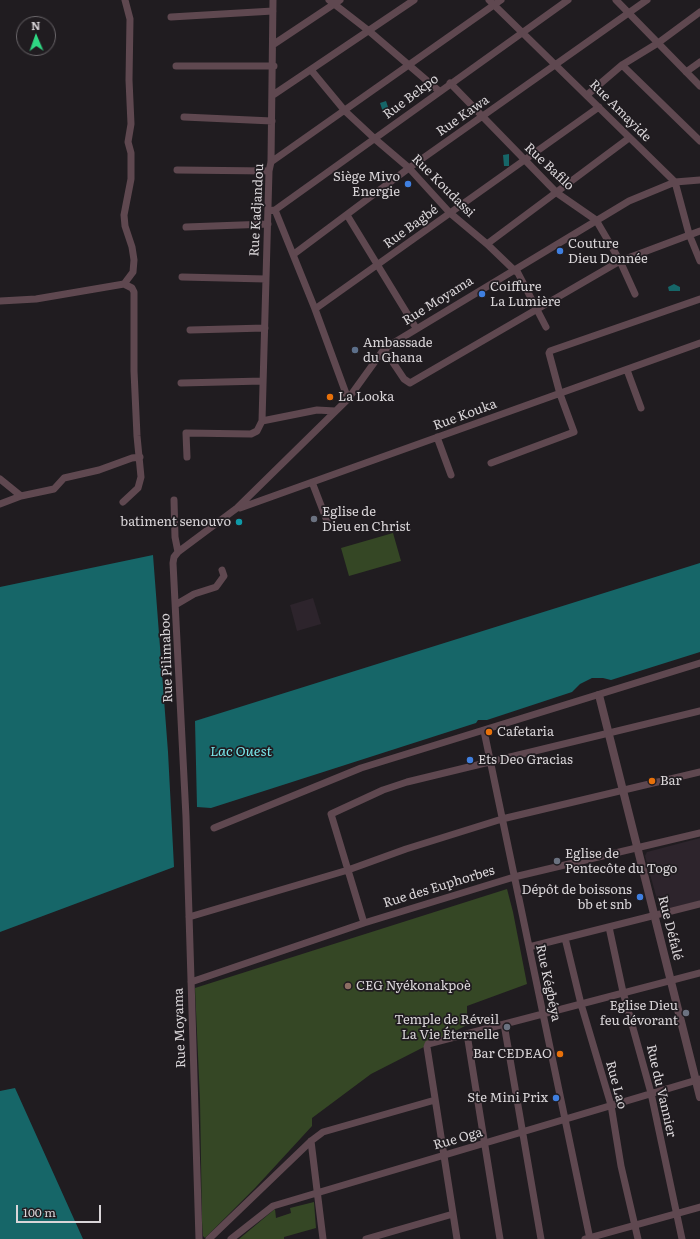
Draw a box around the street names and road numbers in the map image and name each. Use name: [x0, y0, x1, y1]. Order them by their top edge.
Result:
street label: Rue Bekpo: [380, 71, 442, 123]
street label: Rue Amayide: [586, 77, 654, 145]
street label: Rue Kawa: [434, 92, 492, 140]
street label: Rue Bafilo: [521, 140, 577, 194]
street label: Rue Koudassi: [408, 151, 478, 221]
street label: Rue Kadjandou: [247, 163, 267, 257]
street label: Rue Bagbé: [381, 202, 441, 252]
street label: Rue Moyama: [400, 273, 476, 329]
street label: Rue Kouka: [431, 396, 499, 434]
street label: Rue Pilimaboo: [158, 613, 176, 703]
street label: Rue des Euphorbes: [381, 863, 497, 911]
street label: Rue Défalé: [654, 894, 686, 962]
street label: Rue Kégbéya: [532, 943, 564, 1023]
street label: Rue Moyama: [171, 988, 189, 1068]
street label: Rue du Vannier: [643, 1043, 679, 1139]
street label: Rue Lao: [602, 1059, 630, 1111]
street label: Rue Oga: [432, 1125, 484, 1153]

